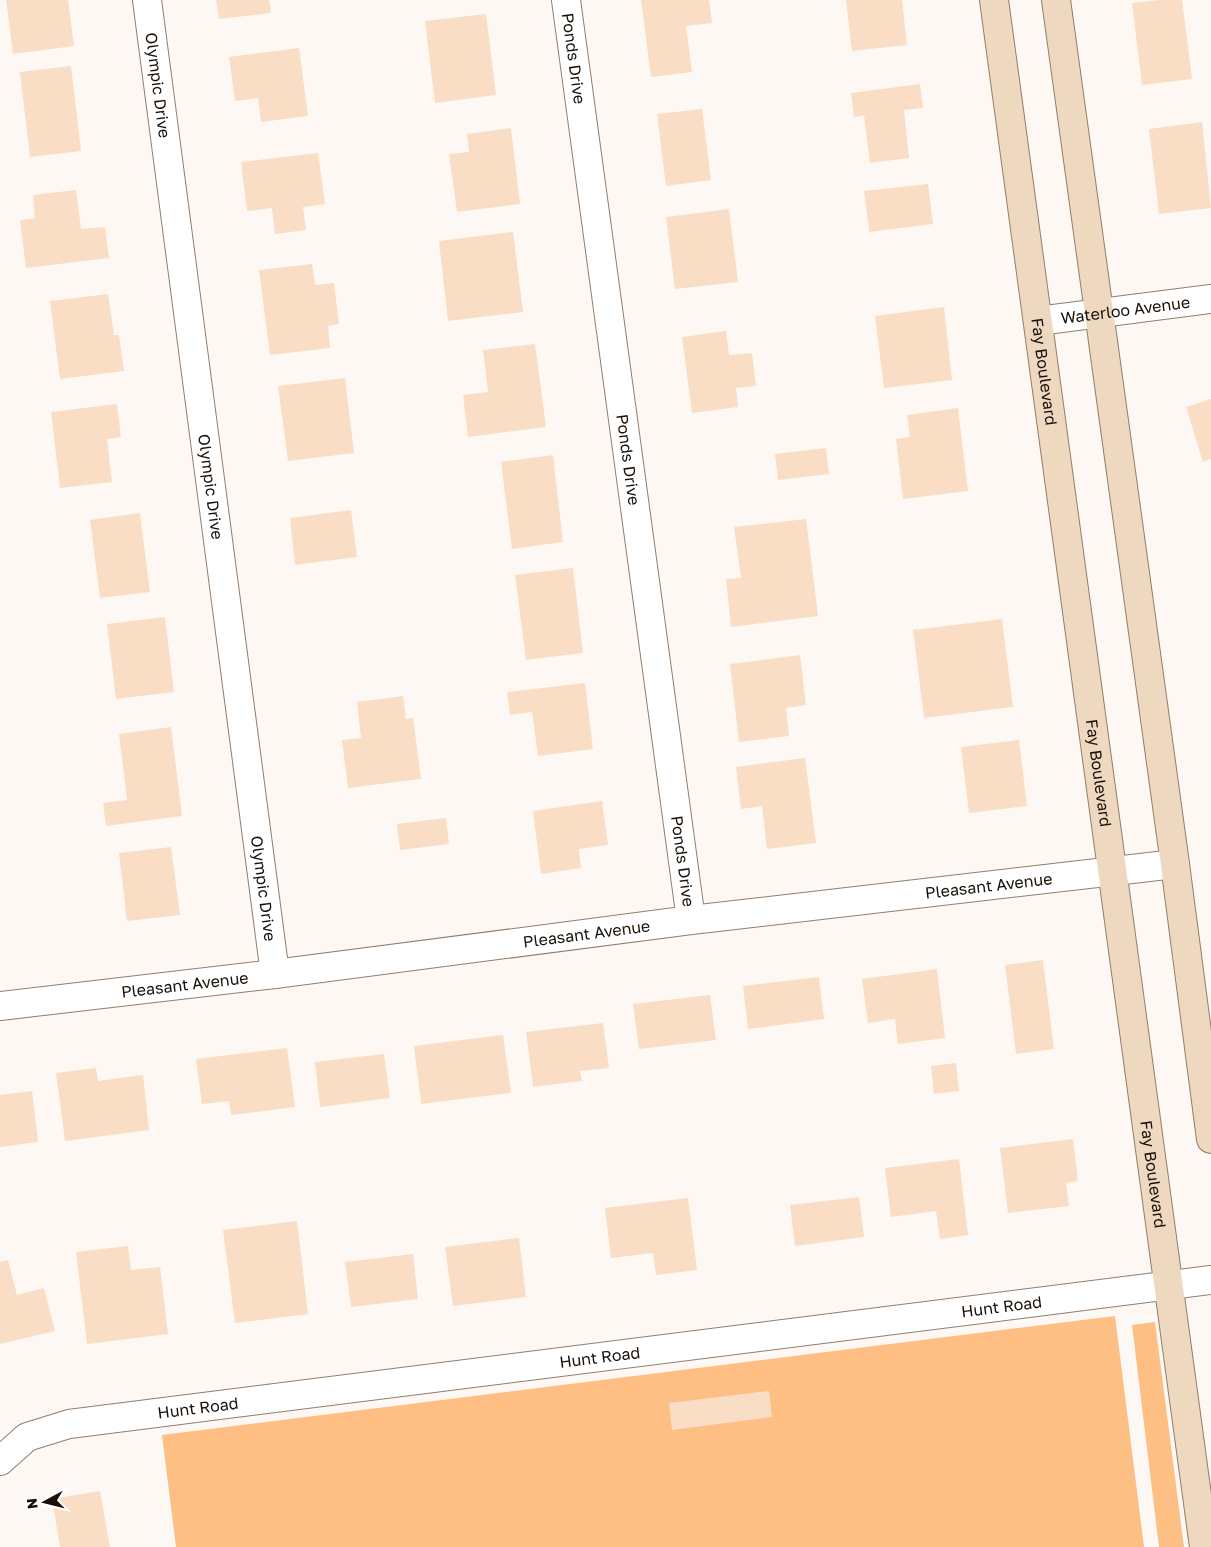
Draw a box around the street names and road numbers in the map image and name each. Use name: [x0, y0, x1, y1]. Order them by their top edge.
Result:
street label: Ponds Drive: [558, 12, 590, 105]
street label: Olympic Drive: [141, 31, 175, 139]
street label: Waterloo Avenue: [1059, 292, 1191, 328]
street label: Fay Boulevard: [1027, 317, 1062, 427]
street label: Ponds Drive: [612, 413, 645, 507]
street label: Olympic Drive: [194, 433, 228, 541]
street label: Fay Boulevard: [1082, 718, 1116, 828]
street label: Ponds Drive: [667, 814, 699, 908]
street label: Olympic Drive: [247, 834, 281, 942]
street label: Pleasant Avenue: [924, 868, 1053, 903]
street label: Pleasant Avenue: [522, 915, 651, 952]
street label: Pleasant Avenue: [120, 967, 249, 1002]
street label: Fay Boulevard: [1136, 1119, 1171, 1229]
street label: Hunt Road: [960, 1291, 1043, 1321]
street label: Hunt Road: [558, 1342, 641, 1372]
street label: Hunt Road: [156, 1393, 239, 1423]

